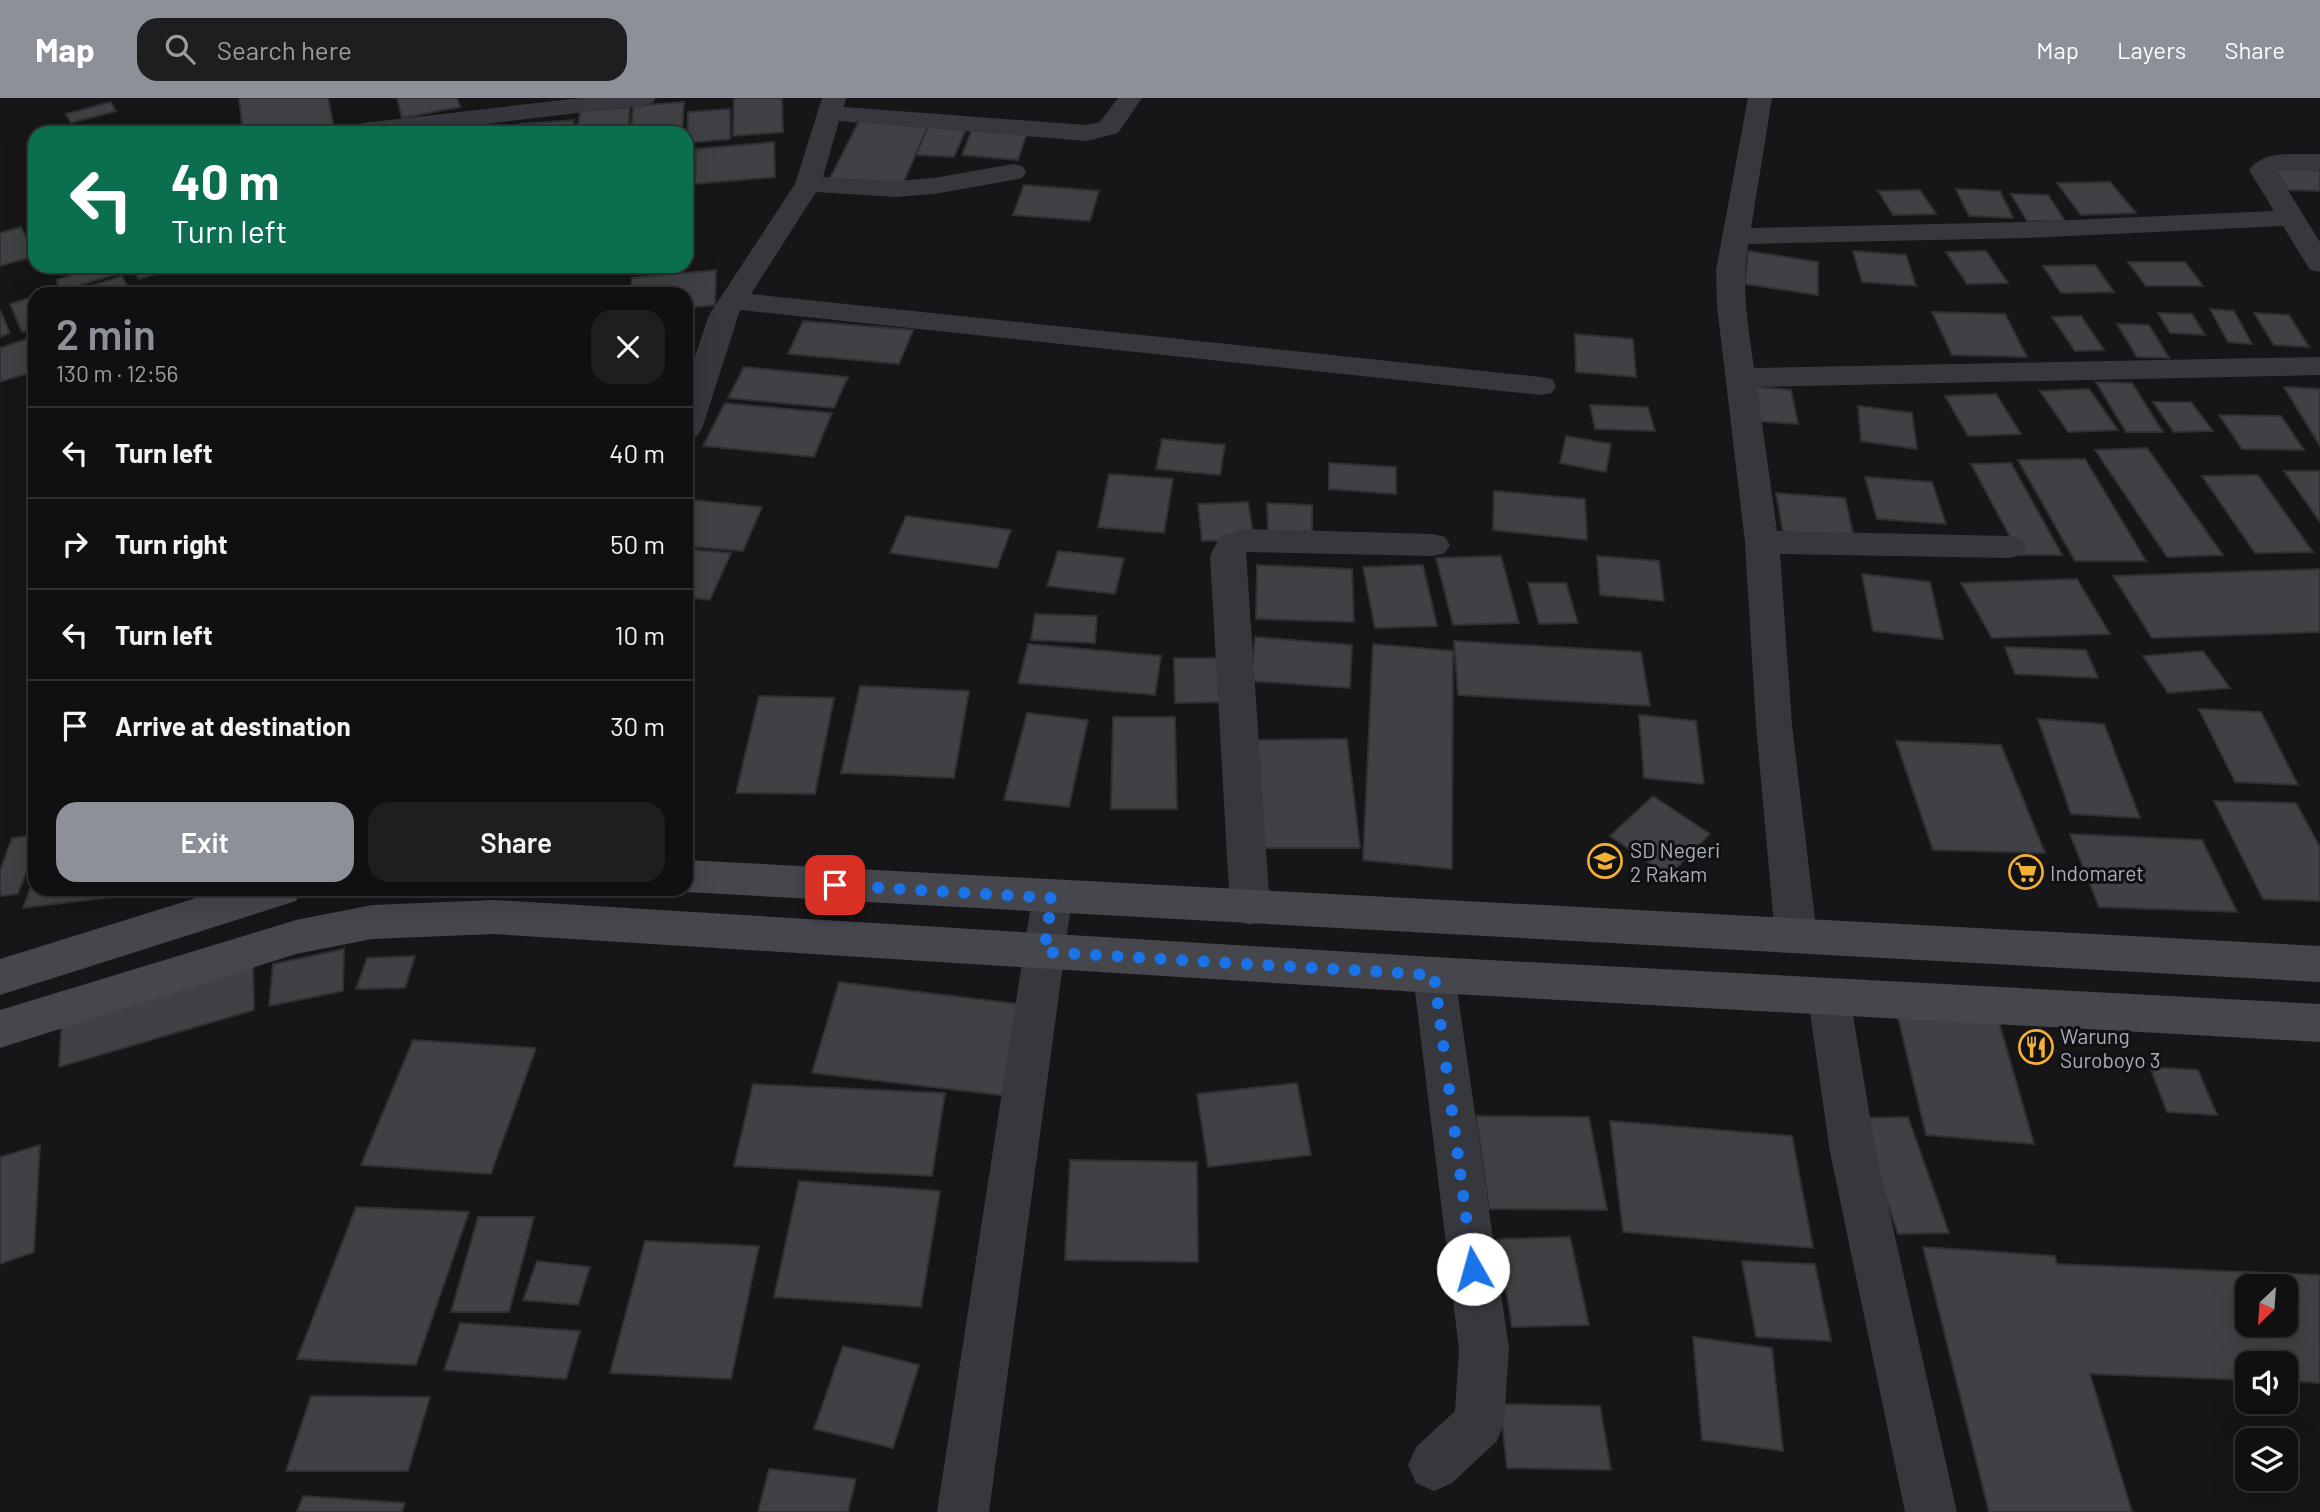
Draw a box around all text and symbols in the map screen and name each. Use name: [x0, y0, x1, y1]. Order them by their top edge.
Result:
search box: [137, 18, 627, 81]
text: Map: [35, 29, 95, 69]
icon: search: [161, 30, 199, 68]
text: Search here: [217, 34, 352, 65]
text: Map: [2036, 35, 2079, 64]
text: Layers: [2117, 35, 2186, 64]
text: Share: [2224, 35, 2285, 64]
text: 40 m: [171, 151, 279, 210]
icon: left: [56, 154, 147, 245]
text: Turn left: [171, 211, 288, 249]
text: 2 min: [56, 308, 156, 358]
button: close: [591, 310, 665, 384]
text: 130 m · 12:56: [56, 359, 178, 387]
icon: left: [56, 434, 94, 472]
text: Turn left: [115, 437, 213, 468]
text: 40 m: [609, 437, 665, 468]
icon: right: [56, 525, 94, 563]
text: Turn right: [115, 528, 228, 559]
text: 50 m: [610, 528, 665, 559]
icon: left: [56, 616, 94, 654]
text: Turn left: [115, 619, 213, 650]
text: 10 m: [615, 619, 665, 650]
icon: arrive: [56, 707, 94, 745]
text: Arrive at destination: [115, 710, 351, 741]
text: 30 m: [610, 710, 665, 741]
button: Exit: [56, 802, 354, 882]
button: Share: [368, 802, 665, 882]
place label: SD Negeri 2 Rakam: [1630, 837, 1720, 886]
school or university icon: SD Negeri 2 Rakam: [1586, 842, 1624, 880]
supermarket icon: Indomaret: [2007, 853, 2045, 891]
pin: [805, 855, 865, 915]
place label: Indomaret: [2050, 860, 2144, 885]
icon: arrive: [816, 866, 854, 904]
place label: Warung Suroboyo 3: [2060, 1023, 2161, 1072]
restaurant icon: Warung Suroboyo 3: [2017, 1028, 2055, 1066]
position arrow: [1436, 1232, 1510, 1306]
north arrow: [2235, 1274, 2298, 1337]
map controls: [2235, 1274, 2298, 1491]
button: sound: [2235, 1351, 2298, 1414]
button: layers: [2235, 1428, 2298, 1491]

